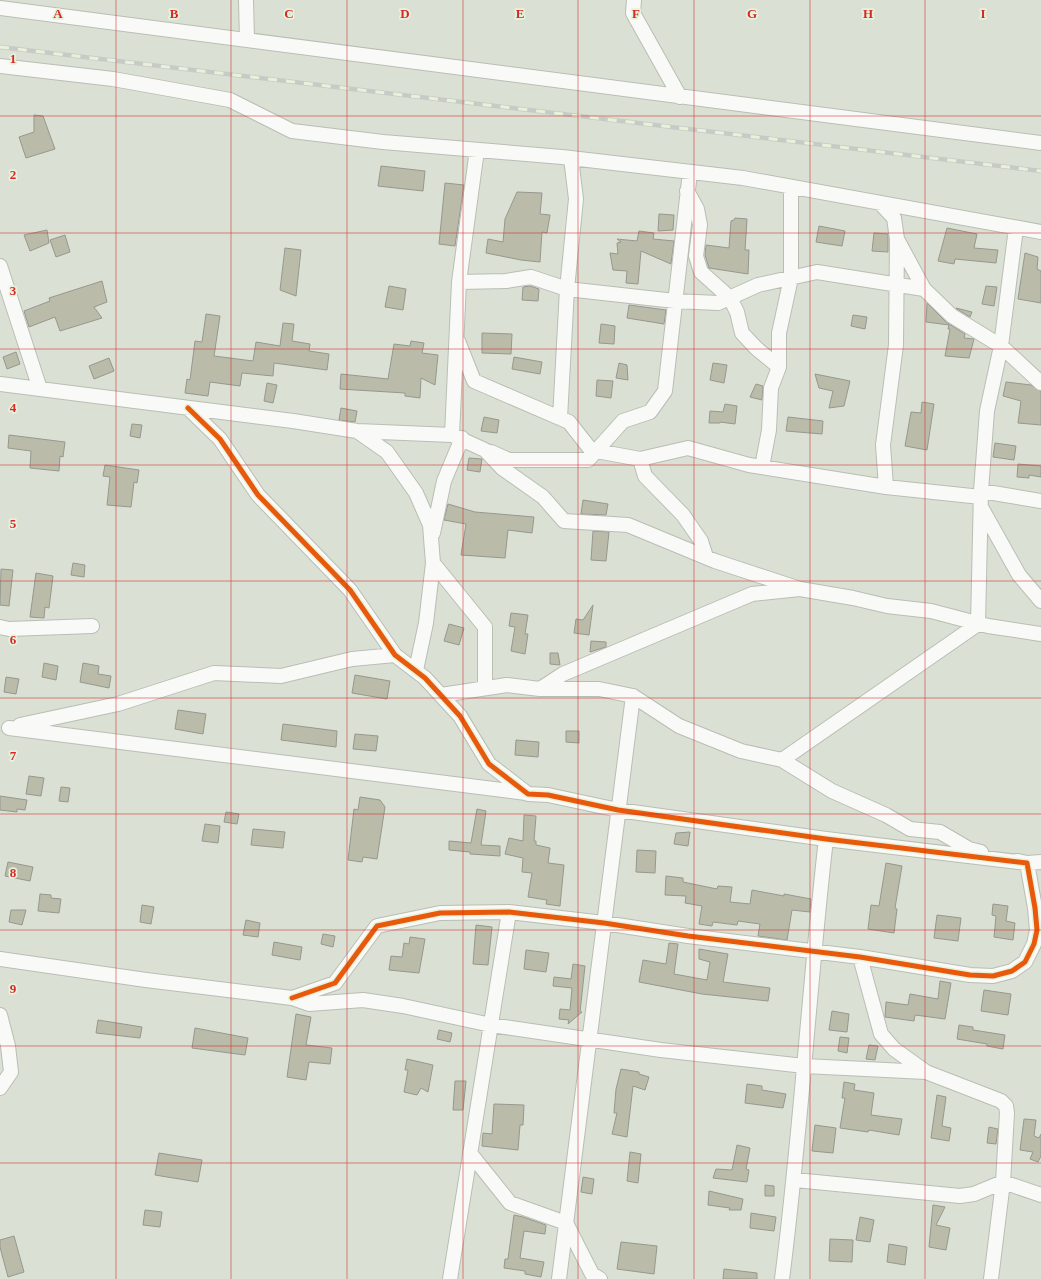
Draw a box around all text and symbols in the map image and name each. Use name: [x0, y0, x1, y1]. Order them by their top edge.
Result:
text: A: [53, 6, 63, 21]
text: B: [170, 6, 179, 21]
text: C: [284, 6, 294, 21]
text: D: [400, 6, 410, 21]
text: E: [516, 6, 524, 21]
text: F: [632, 6, 640, 21]
text: G: [747, 6, 757, 21]
text: H: [863, 6, 873, 21]
text: I: [980, 6, 986, 21]
text: 1: [10, 51, 16, 66]
text: 2: [10, 167, 16, 182]
text: 3: [10, 283, 17, 298]
text: 4: [10, 400, 17, 415]
text: 5: [10, 516, 17, 531]
text: 6: [10, 632, 17, 647]
text: 7: [10, 748, 17, 763]
text: 8: [10, 865, 17, 880]
text: 9: [10, 981, 17, 996]

